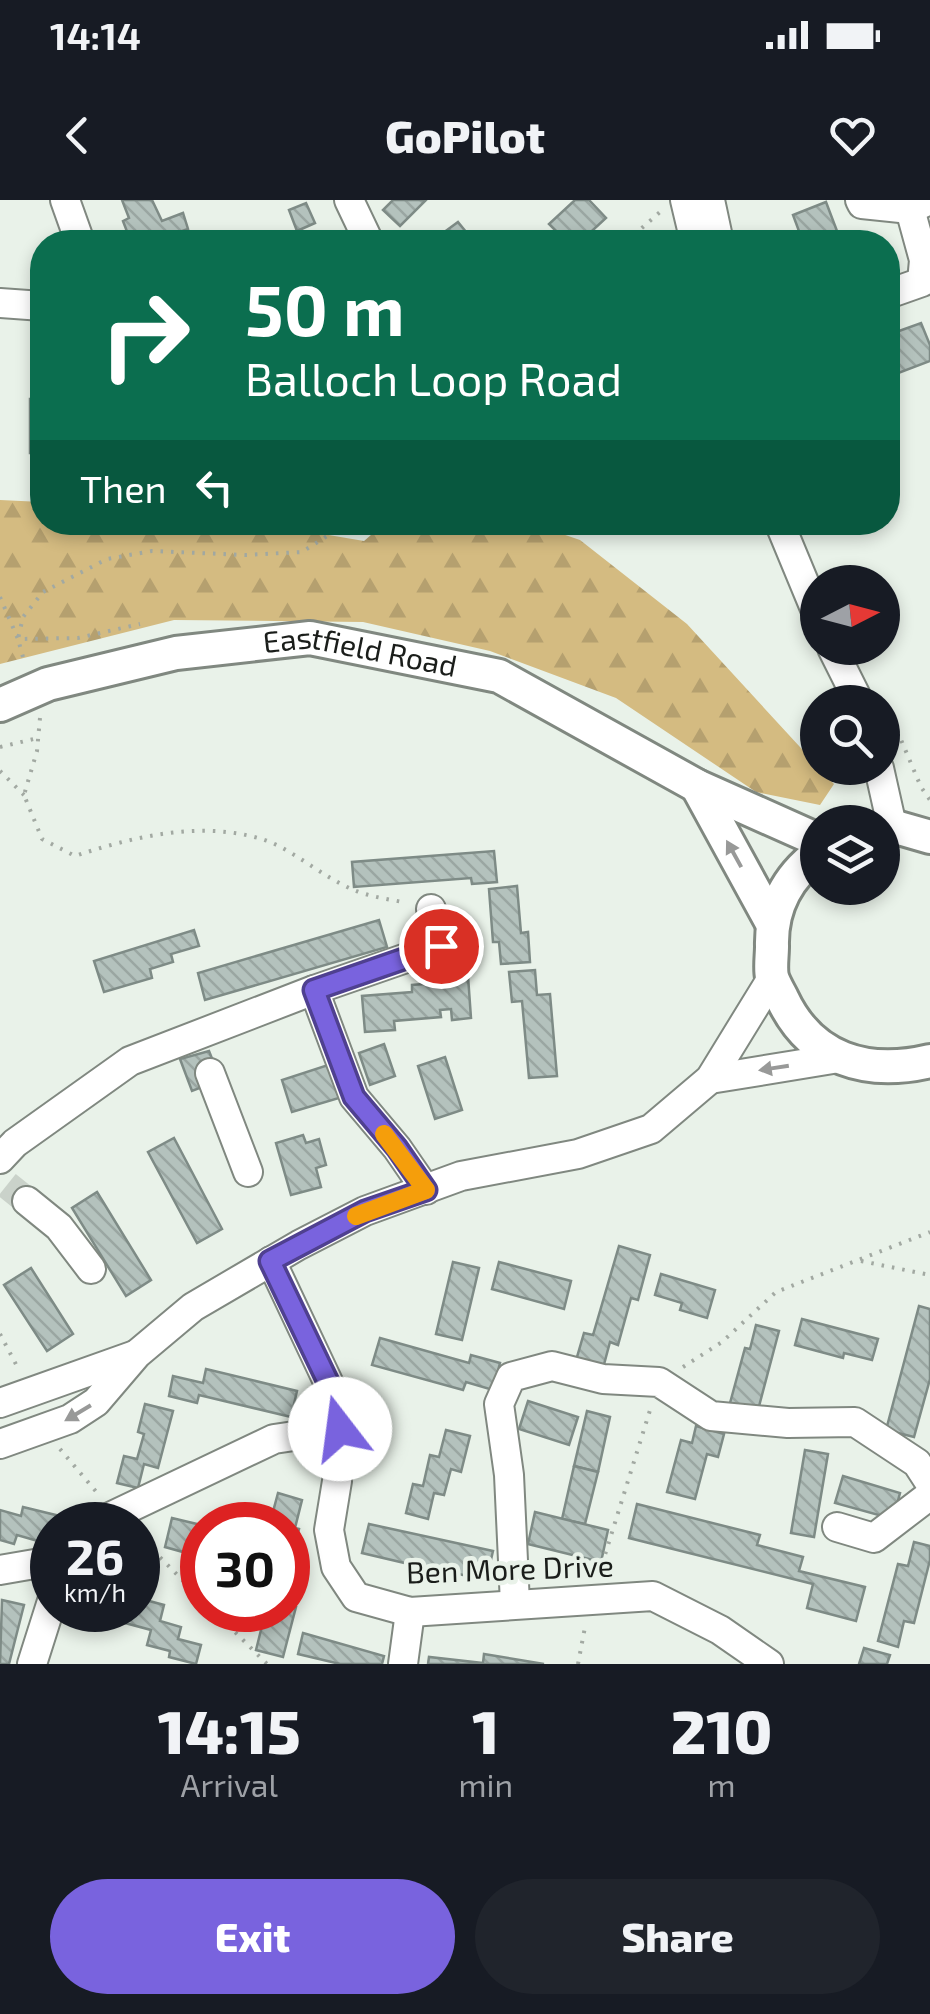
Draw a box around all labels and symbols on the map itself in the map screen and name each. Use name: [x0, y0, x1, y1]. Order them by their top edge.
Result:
north arrow: [800, 565, 900, 665]
street label: Eastfield Road: [261, 618, 460, 683]
one-way arrow: [726, 840, 743, 869]
pin: [399, 904, 484, 989]
one-way arrow: [758, 1061, 790, 1076]
position arrow: [288, 1377, 392, 1481]
one-way arrow: [64, 1404, 92, 1421]
speed limit sign: 30: [180, 1502, 310, 1632]
street label: Ben More Drive: [405, 1546, 614, 1590]

